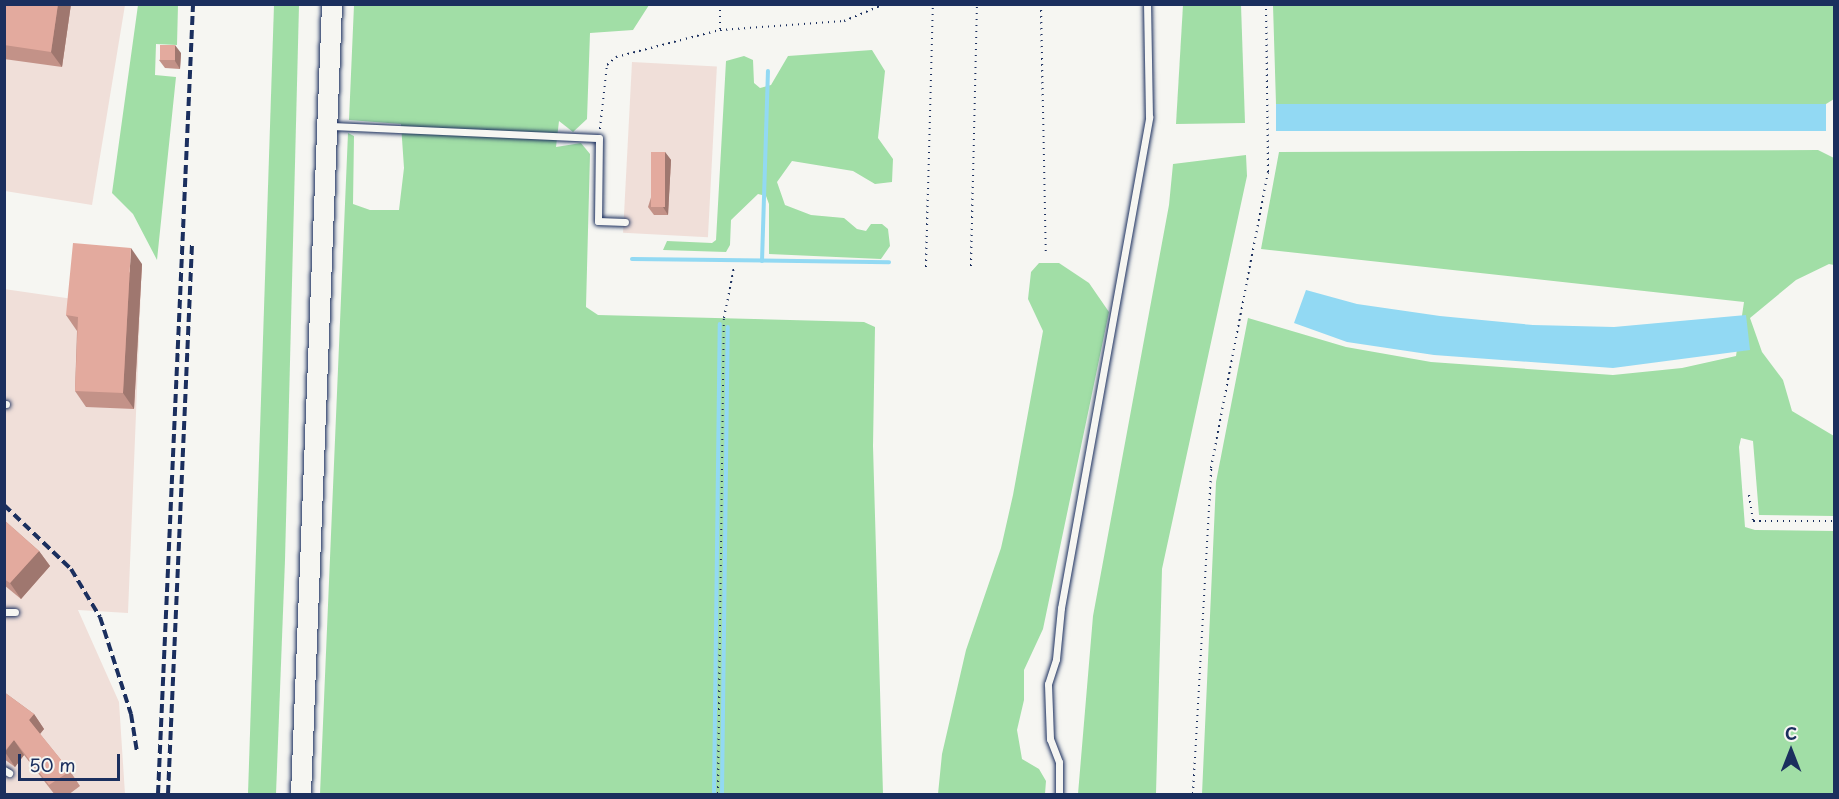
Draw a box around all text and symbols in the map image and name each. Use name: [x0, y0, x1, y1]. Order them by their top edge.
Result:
north arrow: [1761, 721, 1821, 781]
text: С: [1785, 721, 1797, 745]
scale bar: [21, 742, 123, 780]
text: 50 m: [29, 751, 76, 778]

